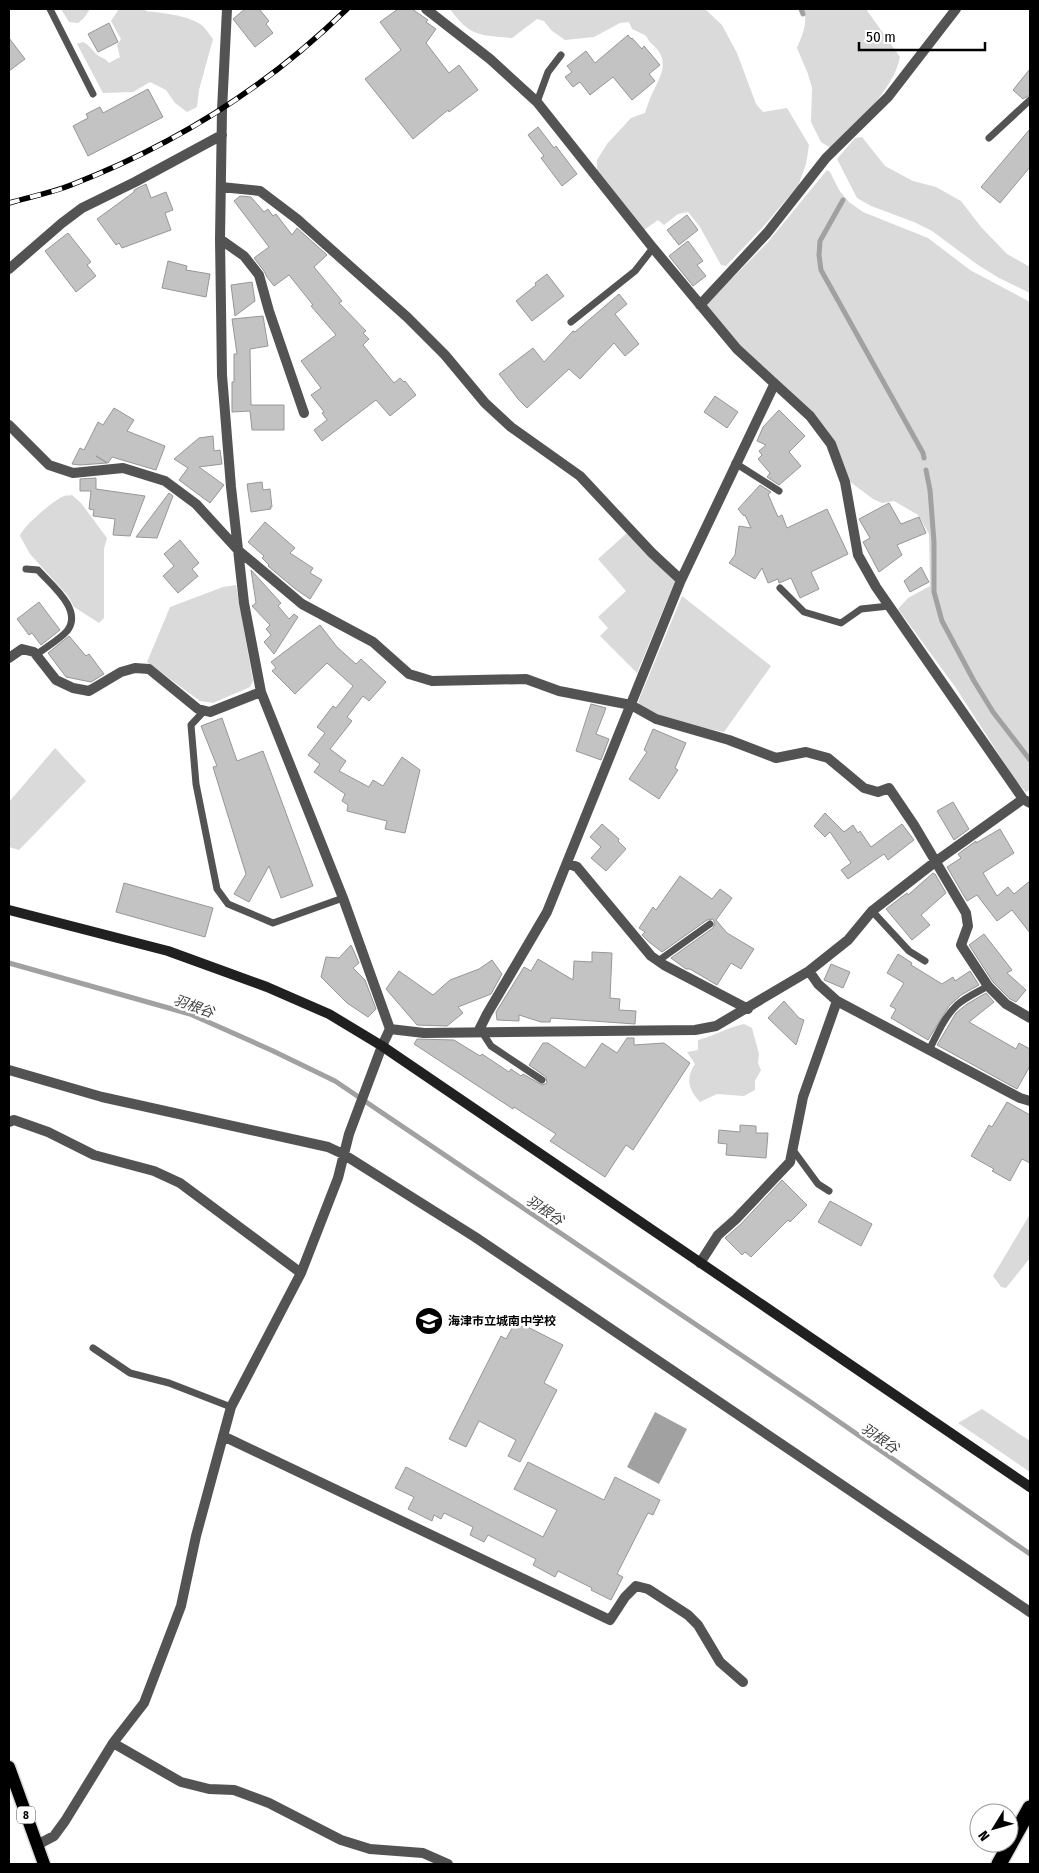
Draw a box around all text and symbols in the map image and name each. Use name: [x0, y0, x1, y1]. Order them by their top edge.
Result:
scale bar: [859, 20, 985, 52]
text: 50 m: [866, 28, 896, 46]
water label: 羽根谷: [171, 991, 217, 1022]
water label: 羽根谷: [523, 1192, 568, 1230]
school or university icon: 海津市立城南中学校: [414, 1306, 444, 1336]
place label: 海津市立城南中学校: [448, 1314, 556, 1328]
water label: 羽根谷: [858, 1420, 903, 1458]
north arrow: [969, 1803, 1019, 1853]
road number: 8: [17, 1806, 35, 1824]
text: N: [975, 1827, 993, 1844]

